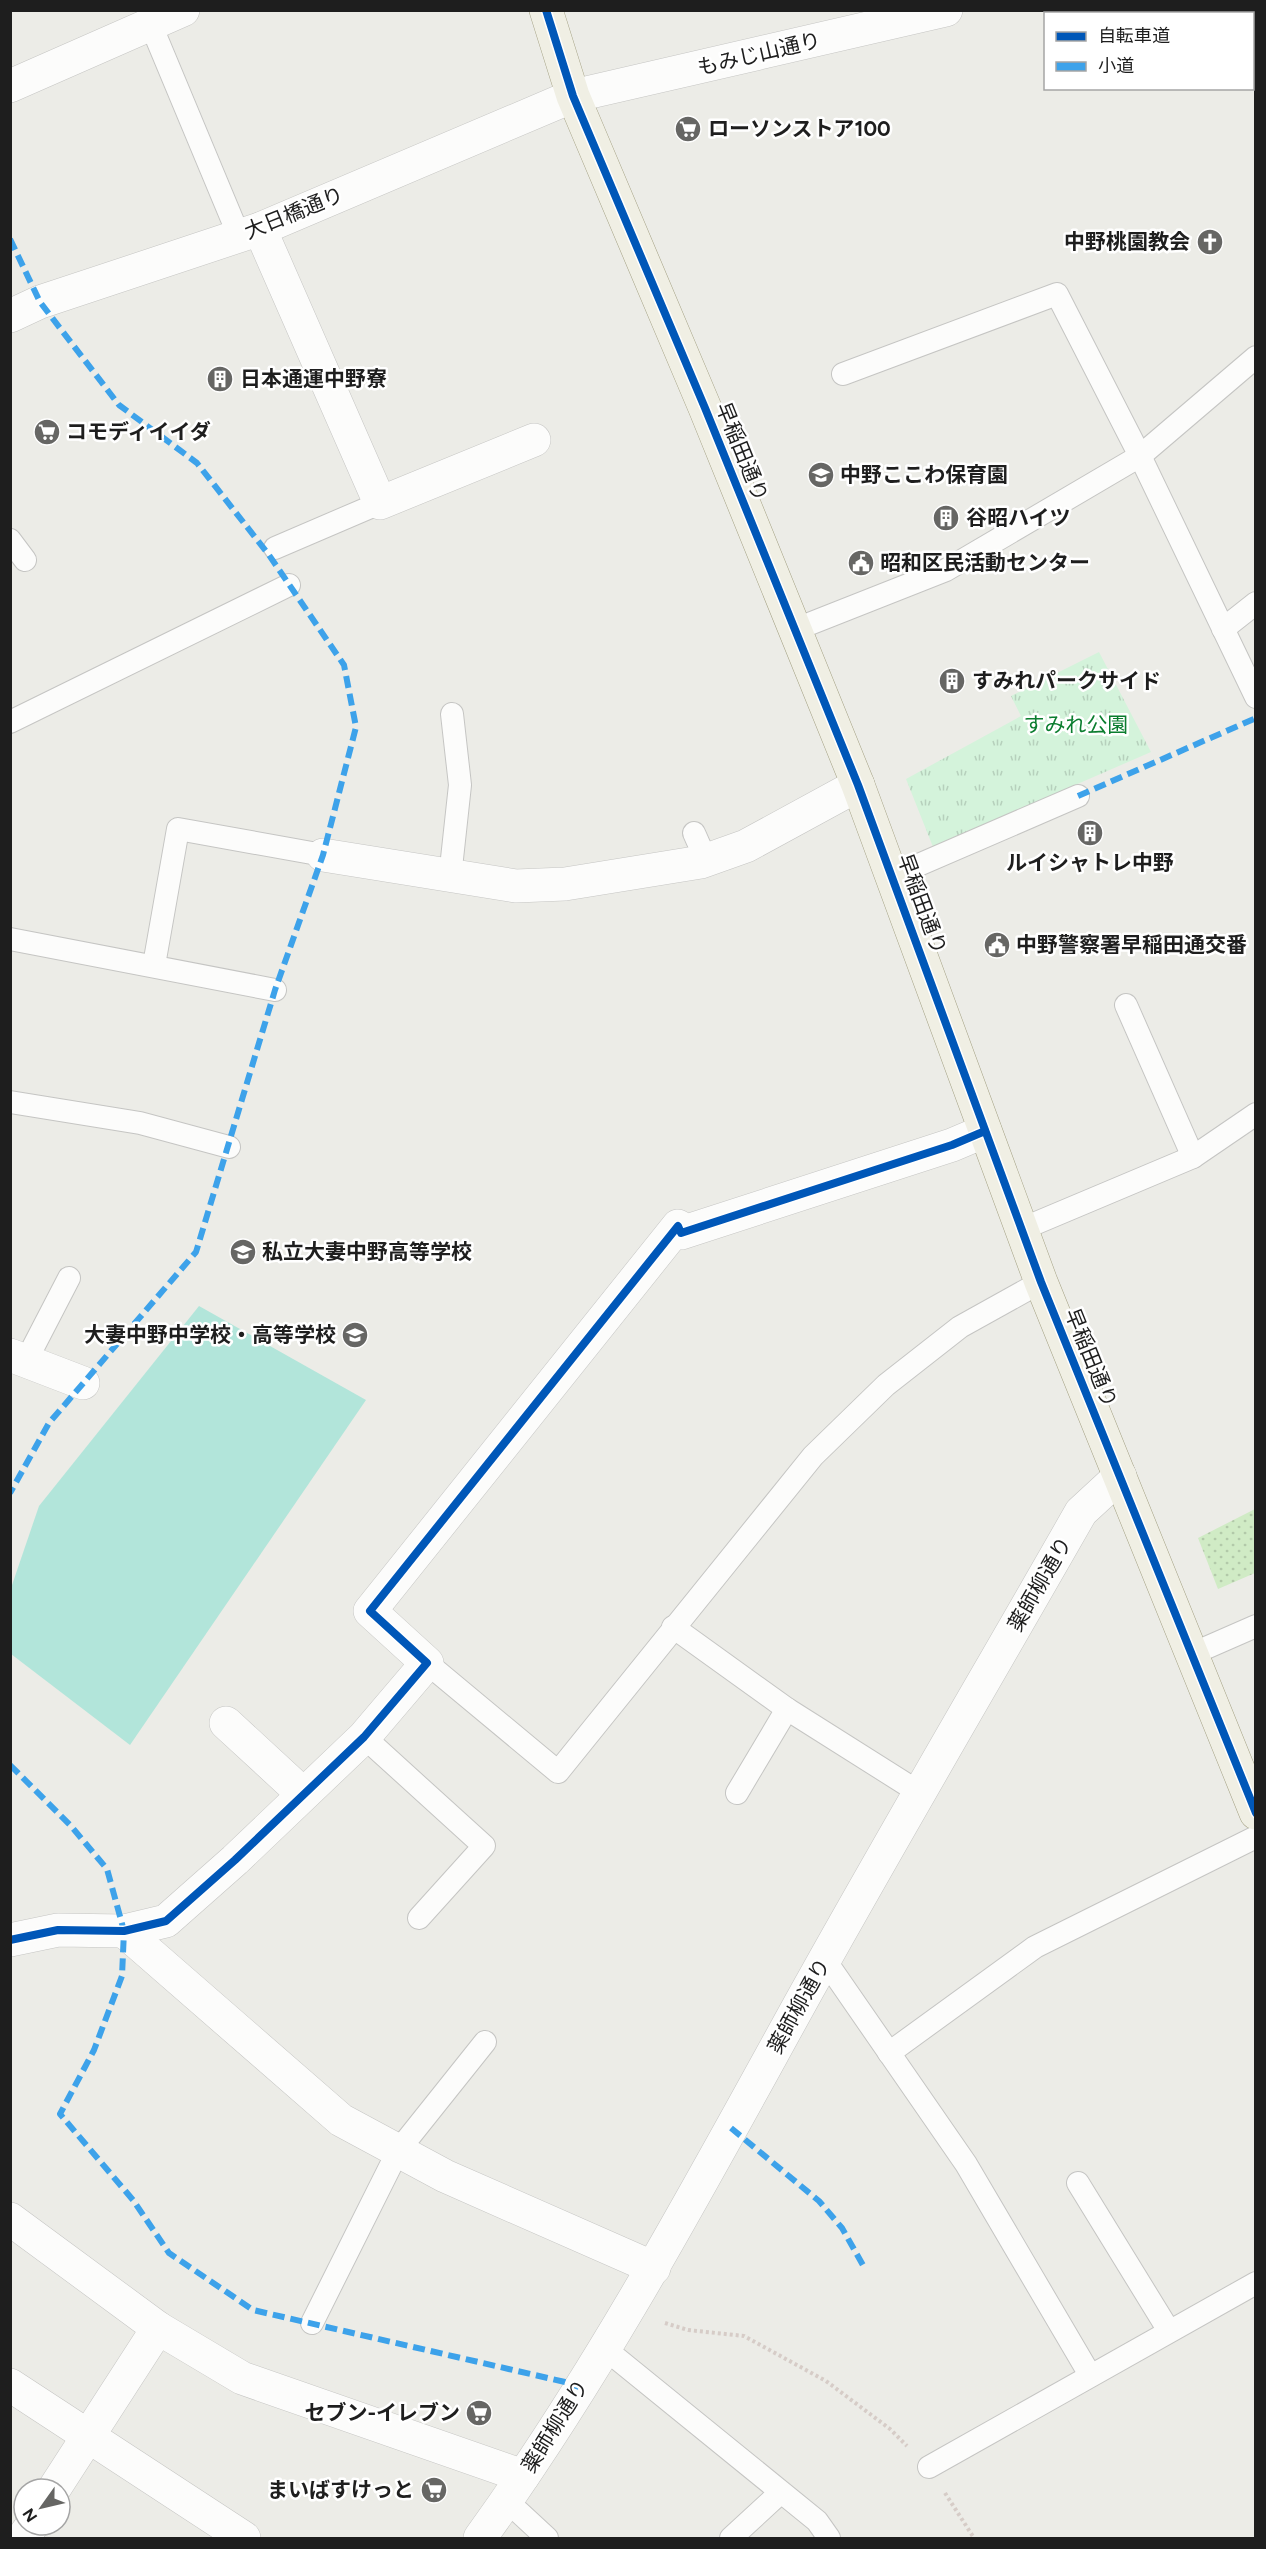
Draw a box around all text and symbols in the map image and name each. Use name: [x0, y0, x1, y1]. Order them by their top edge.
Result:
legend: [1044, 12, 1254, 90]
text: 自転車道: [1098, 25, 1170, 47]
street label: もみじ山通り: [695, 27, 823, 80]
text: 小道: [1098, 55, 1134, 77]
supermarket icon: ローソンストア100: [673, 114, 703, 144]
place label: ローソンストア100: [708, 116, 891, 141]
street label: 大日橋通り: [240, 181, 347, 244]
church icon: 中野桃園教会: [1195, 227, 1225, 257]
place label: 中野桃園教会: [1064, 229, 1190, 254]
building icon: 日本通運中野寮: [205, 364, 235, 394]
place label: 日本通運中野寮: [240, 366, 387, 391]
street label: 早稲田通り: [711, 398, 774, 505]
supermarket icon: コモディイイダ: [32, 417, 62, 447]
place label: コモディイイダ: [66, 419, 211, 444]
school or university icon: 中野ここわ保育園: [806, 460, 836, 490]
place label: 中野ここわ保育園: [840, 462, 1008, 487]
building icon: 谷昭ハイツ: [931, 503, 961, 533]
place label: 谷昭ハイツ: [966, 505, 1071, 530]
public building icon: 昭和区民活動センター: [846, 548, 876, 578]
place label: 昭和区民活動センター: [880, 550, 1090, 575]
building icon: すみれパークサイド: [937, 666, 967, 696]
place label: すみれパークサイド: [972, 668, 1161, 693]
park label: すみれ公園: [1024, 712, 1129, 737]
building icon: ルイシャトレ中野: [1075, 818, 1105, 848]
street label: 早稲田通り: [893, 850, 952, 957]
place label: ルイシャトレ中野: [1006, 850, 1174, 875]
public building icon: 中野警察署早稲田通交番: [982, 930, 1012, 960]
place label: 中野警察署早稲田通交番: [1016, 932, 1247, 957]
school or university icon: 私立大妻中野高等学校: [228, 1237, 258, 1267]
place label: 私立大妻中野高等学校: [262, 1239, 472, 1264]
street label: 早稲田通り: [1060, 1304, 1123, 1411]
school or university icon: 大妻中野中学校・高等学校: [340, 1320, 370, 1350]
place label: 大妻中野中学校・高等学校: [84, 1322, 336, 1347]
street label: 薬師柳通り: [1002, 1532, 1077, 1635]
street label: 薬師柳通り: [762, 1954, 835, 2058]
street label: 薬師柳通り: [516, 2375, 593, 2477]
supermarket icon: セブン-イレブン: [464, 2398, 494, 2428]
place label: セブン-イレブン: [304, 2400, 460, 2425]
supermarket icon: まいばすけっと: [419, 2475, 449, 2505]
north arrow: [12, 2477, 72, 2537]
place label: まいばすけっと: [267, 2477, 414, 2502]
text: N: [19, 2505, 41, 2526]

